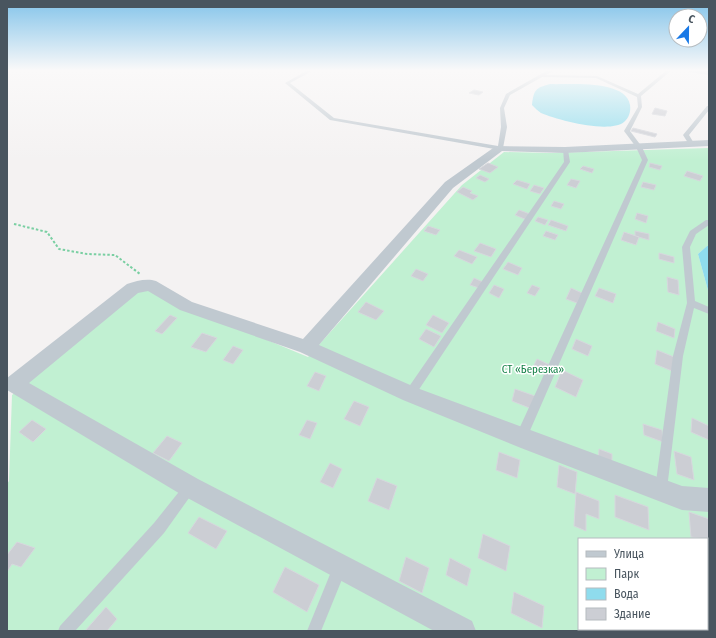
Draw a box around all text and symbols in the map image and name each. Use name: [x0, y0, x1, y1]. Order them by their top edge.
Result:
north arrow: [668, 8, 708, 48]
text: С: [686, 12, 697, 26]
park label: СТ «Березка»: [502, 363, 564, 376]
legend: [578, 538, 708, 630]
text: Улица: [613, 547, 644, 561]
text: Парк: [614, 567, 640, 581]
text: Вода: [614, 587, 639, 601]
text: Здание: [614, 607, 650, 621]

